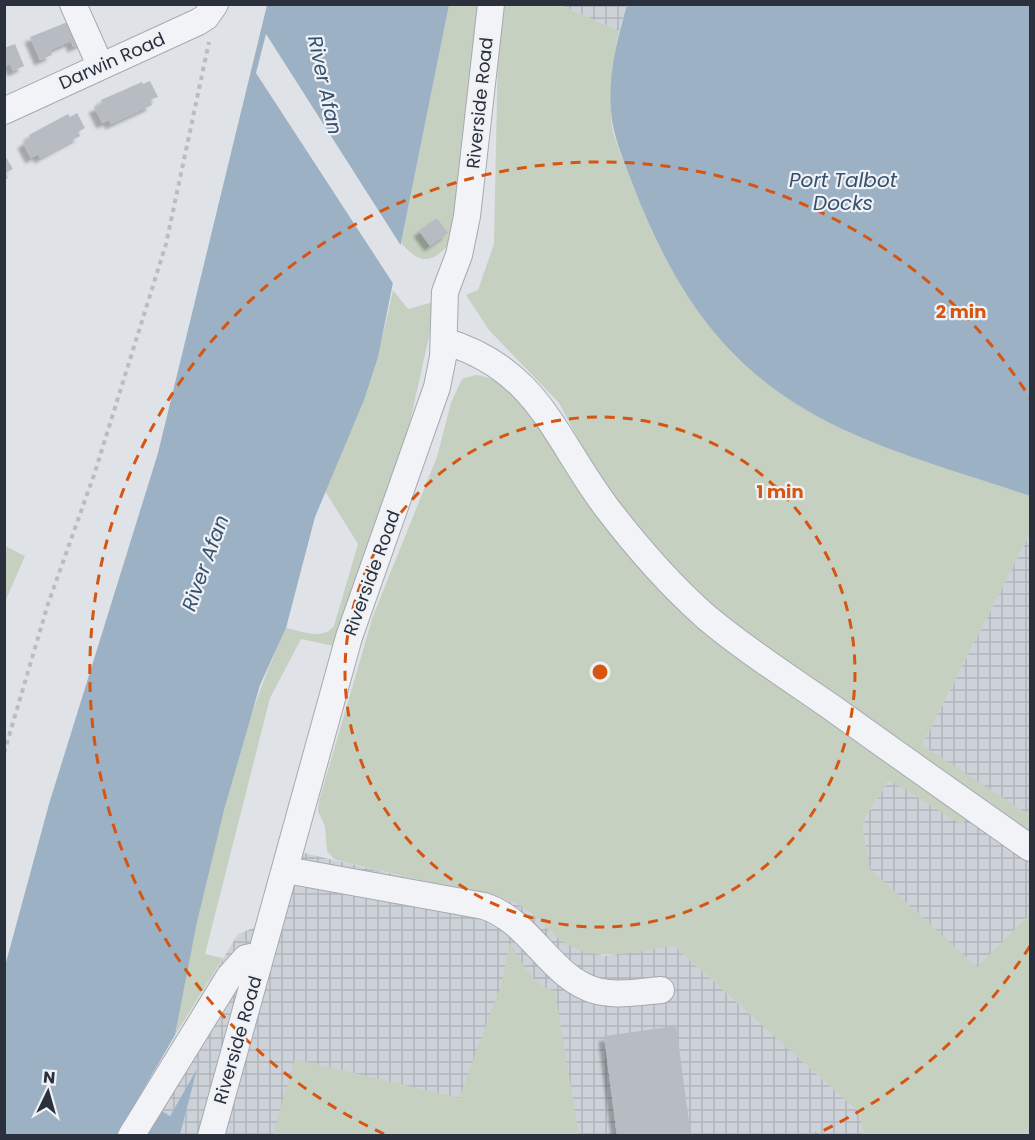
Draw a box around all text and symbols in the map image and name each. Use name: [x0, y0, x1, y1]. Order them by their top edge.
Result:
street label: Darwin Road: [55, 26, 169, 95]
water label: River Afan: [301, 33, 349, 137]
street label: Riverside Road: [460, 36, 499, 170]
water label: Port Talbot Docks: [789, 166, 898, 217]
text: 2 min: [936, 299, 986, 324]
text: 1 min: [756, 479, 804, 504]
street label: Riverside Road: [337, 506, 406, 639]
water label: River Afan: [175, 511, 235, 615]
centre of rings: [590, 662, 610, 682]
street label: Riverside Road: [207, 973, 268, 1107]
north arrow: [18, 1062, 78, 1122]
text: N: [42, 1066, 56, 1090]

